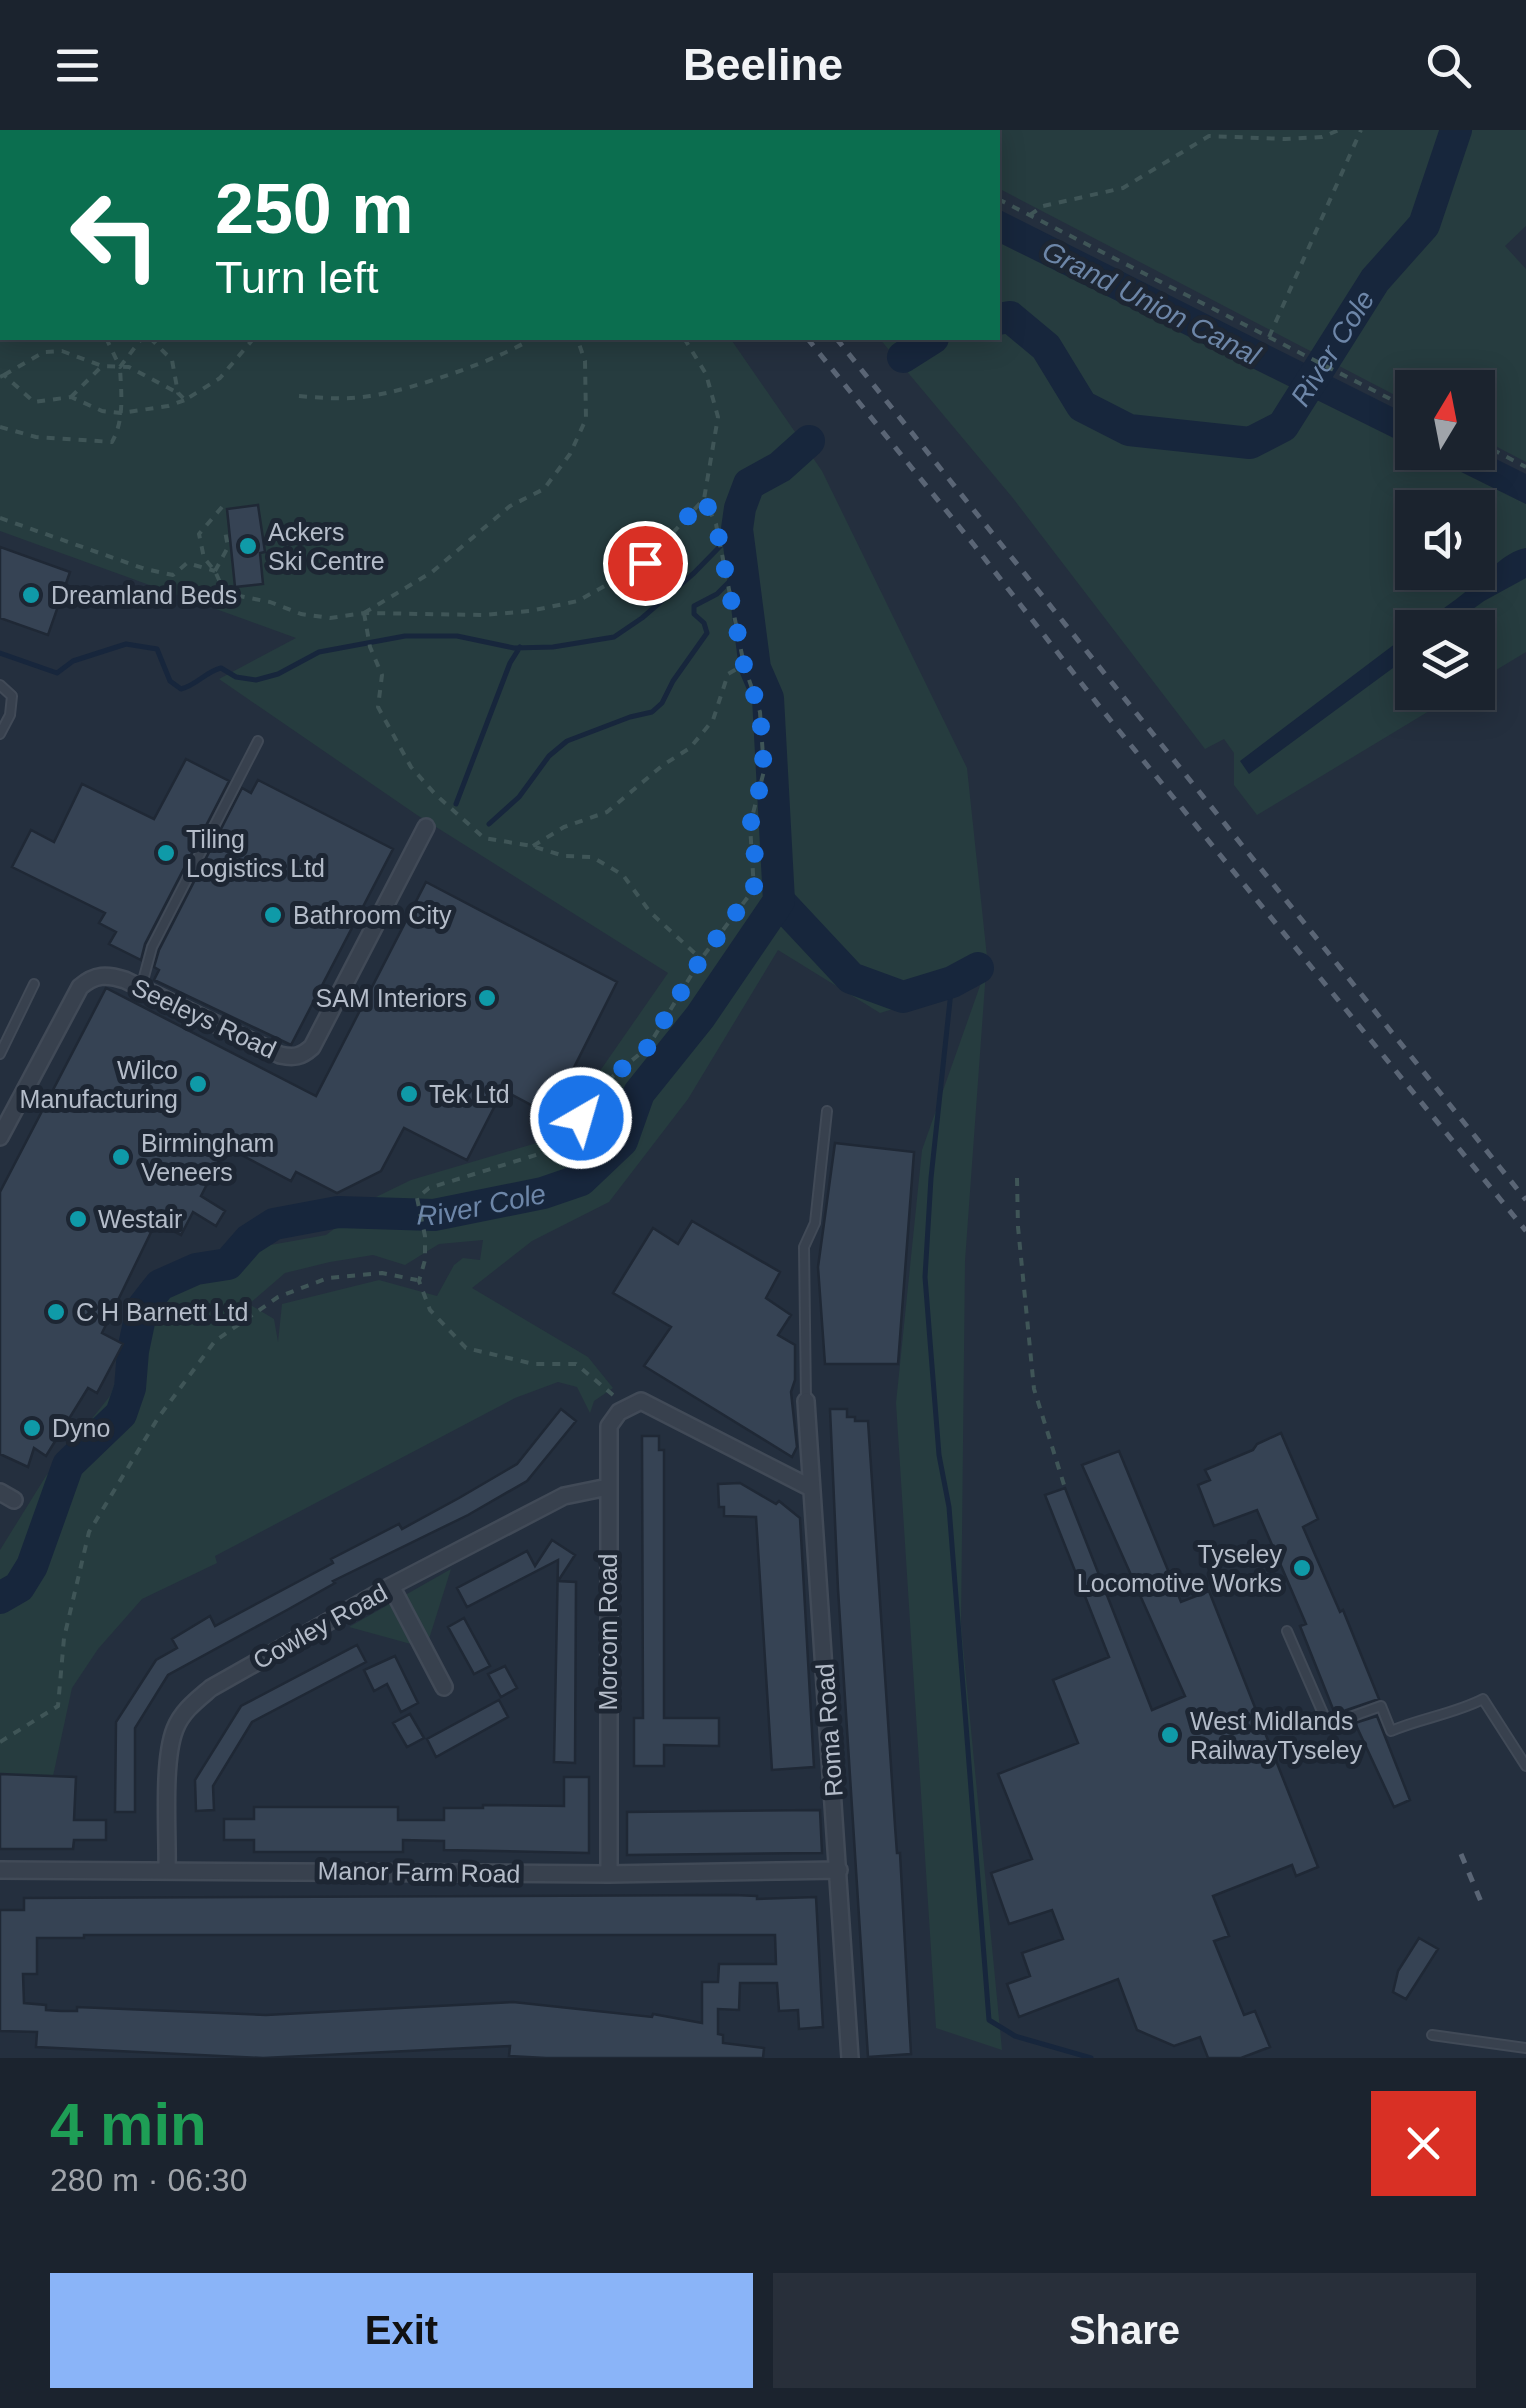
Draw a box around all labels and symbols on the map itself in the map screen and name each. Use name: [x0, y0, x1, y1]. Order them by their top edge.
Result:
water label: Grand Union Canal: [1037, 235, 1266, 372]
water label: River Cole: [1284, 284, 1380, 412]
north arrow: [1395, 370, 1495, 470]
place label: Ackers Ski Centre: [268, 518, 385, 575]
pin: [603, 521, 688, 606]
marker: Ackers Ski Centre: [237, 535, 259, 557]
place label: Dreamland Beds: [51, 581, 237, 609]
marker: Dreamland Beds: [20, 584, 42, 606]
place label: Tiling Logistics Ltd: [186, 825, 325, 882]
marker: Tiling Logistics Ltd: [155, 842, 177, 864]
place label: Bathroom City: [293, 901, 452, 929]
marker: Bathroom City: [262, 904, 284, 926]
street label: Seeleys Road: [128, 972, 280, 1064]
place label: SAM Interiors: [316, 984, 467, 1012]
marker: SAM Interiors: [476, 987, 498, 1009]
place label: Wilco Manufacturing: [20, 1056, 178, 1113]
position arrow: [529, 1066, 633, 1170]
marker: Wilco Manufacturing: [187, 1073, 209, 1095]
place label: Tek Ltd: [429, 1080, 510, 1108]
marker: Tek Ltd: [398, 1083, 420, 1105]
place label: Birmingham Veneers: [141, 1129, 274, 1186]
marker: Birmingham Veneers: [110, 1146, 132, 1168]
water label: River Cole: [416, 1177, 548, 1231]
place label: Westair: [98, 1205, 182, 1233]
marker: Westair: [67, 1208, 89, 1230]
place label: C H Barnett Ltd: [76, 1298, 248, 1326]
marker: C H Barnett Ltd: [45, 1301, 67, 1323]
place label: Dyno: [52, 1414, 110, 1442]
marker: Dyno: [21, 1417, 43, 1439]
place label: Tyseley Locomotive Works: [1077, 1540, 1282, 1597]
street label: Morcom Road: [594, 1554, 622, 1711]
marker: Tyseley Locomotive Works: [1291, 1557, 1313, 1579]
street label: Cowley Road: [248, 1578, 392, 1674]
street label: Roma Road: [810, 1662, 848, 1798]
place label: West Midlands RailwayTyseley: [1190, 1707, 1363, 1764]
marker: West Midlands RailwayTyseley: [1159, 1724, 1181, 1746]
street label: Manor Farm Road: [317, 1856, 521, 1888]

